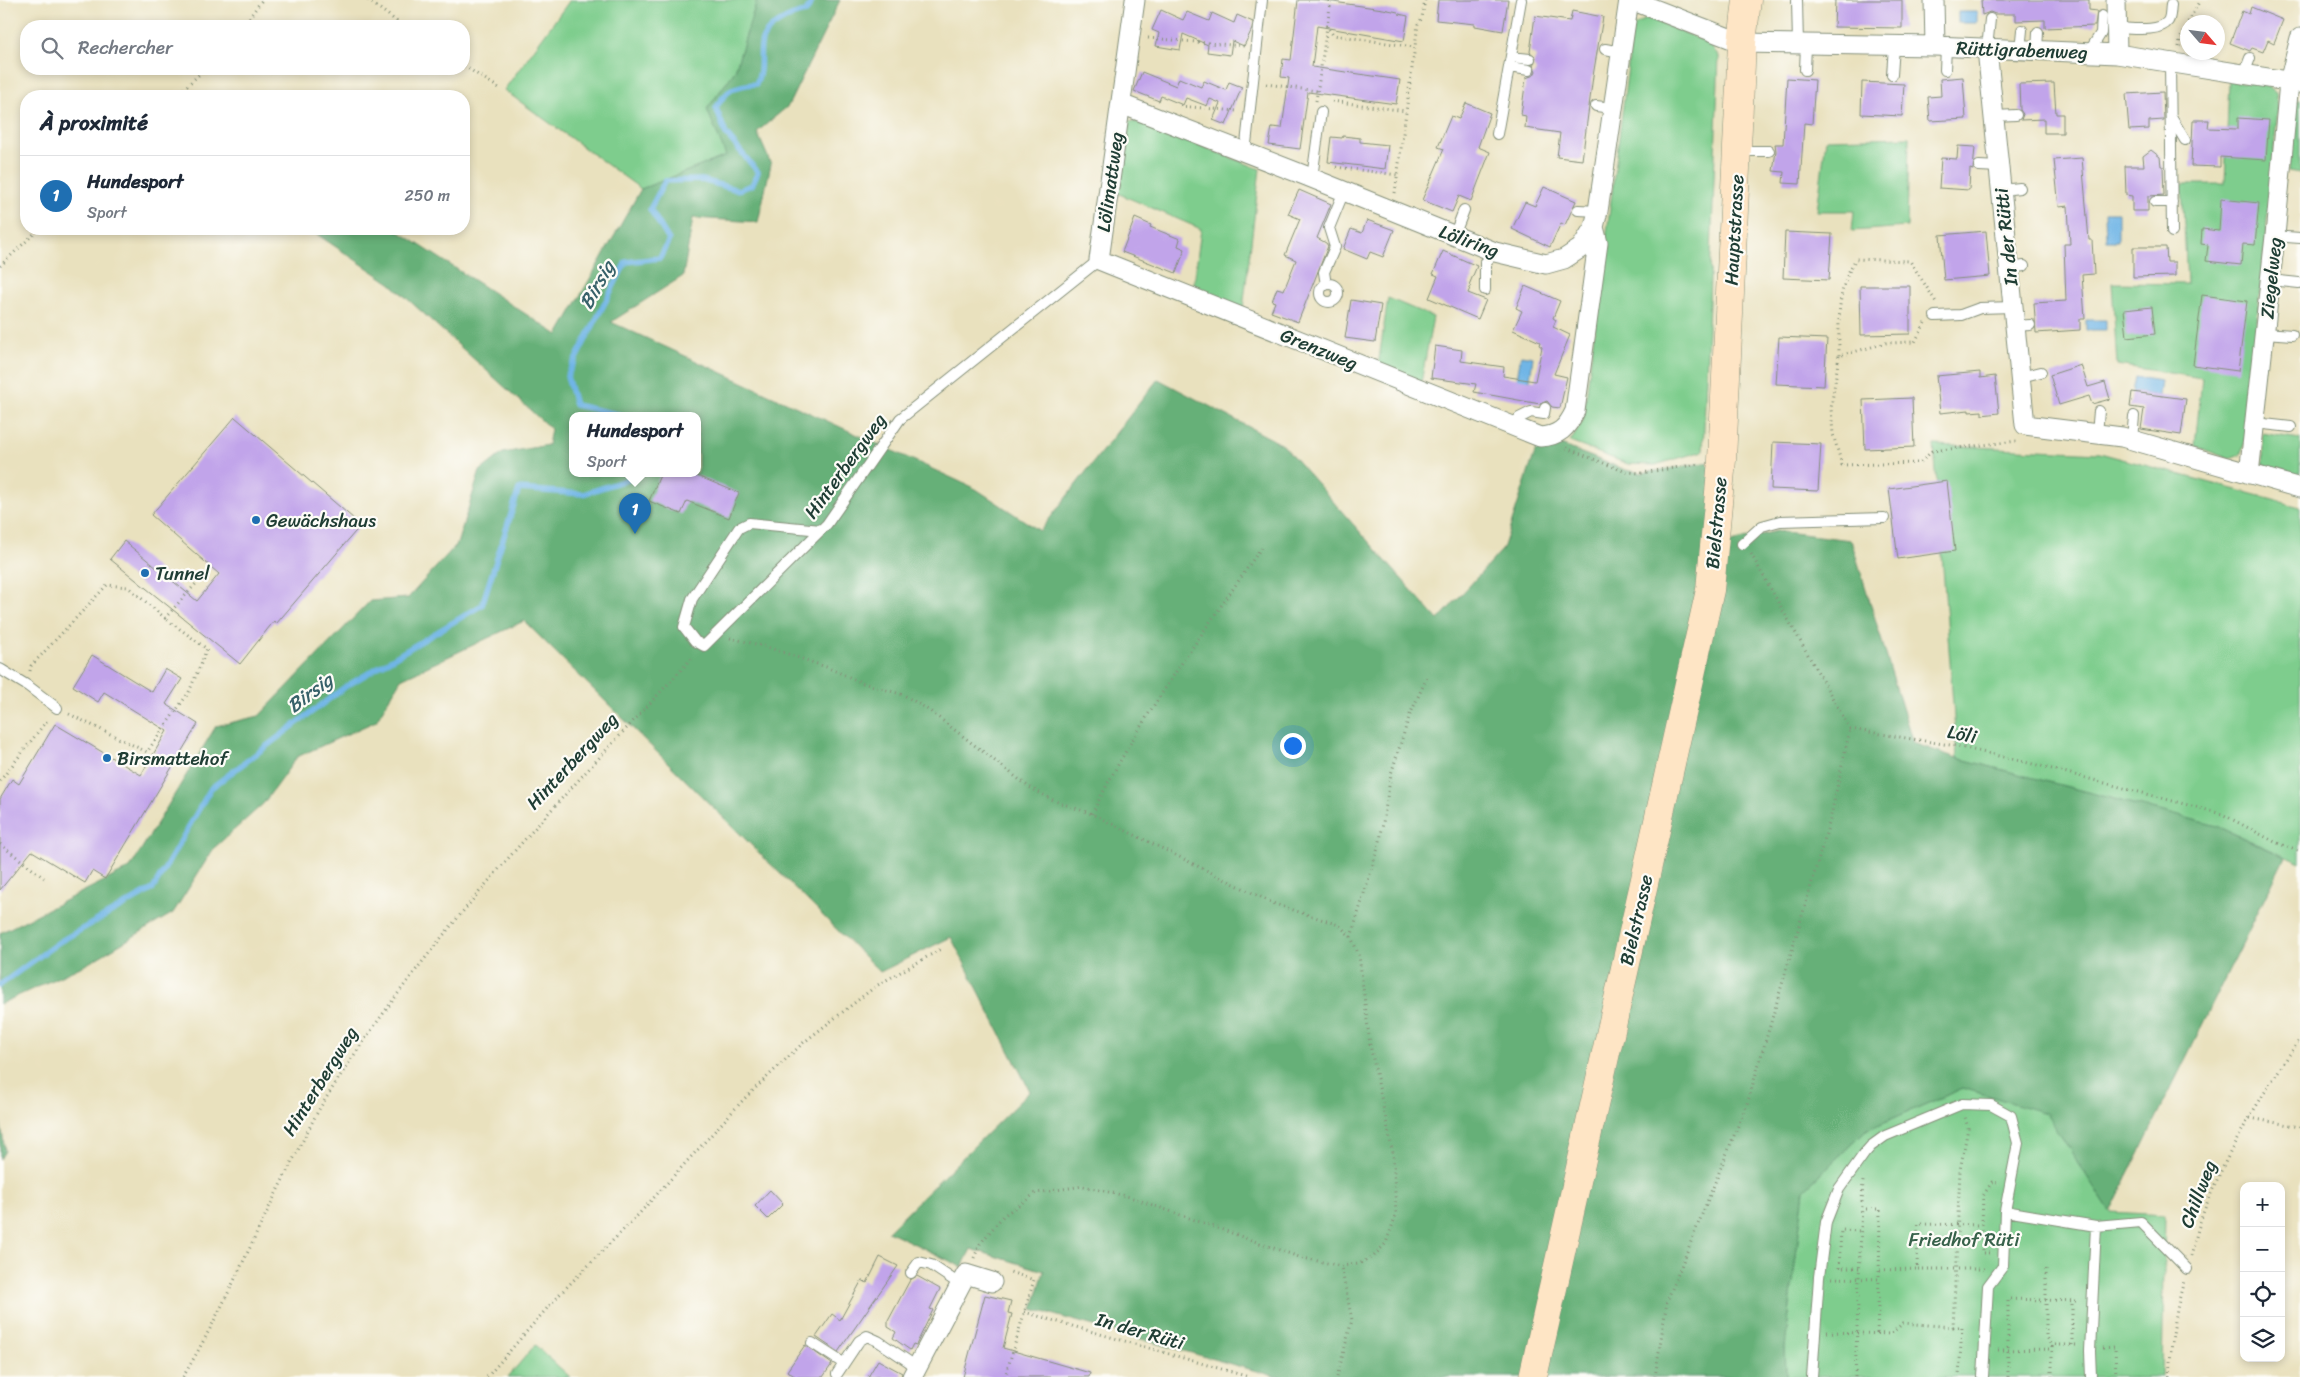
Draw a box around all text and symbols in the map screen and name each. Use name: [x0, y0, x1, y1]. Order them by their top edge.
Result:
north arrow: [2180, 15, 2225, 60]
search box: [20, 20, 470, 75]
text: Rechercher: [78, 31, 173, 64]
street label: Rüttigrabenweg: [1956, 31, 2088, 69]
icon: search: [38, 34, 66, 62]
text: À proximité: [40, 104, 148, 142]
street label: Lölimattweg: [1087, 129, 1133, 234]
text: Hundesport: [87, 165, 183, 198]
street label: Hauptstrasse: [1715, 173, 1753, 286]
text: 1: [53, 181, 59, 210]
text: 250 m: [404, 181, 450, 210]
street label: In der Rütti: [1984, 186, 2028, 288]
text: Sport: [87, 198, 127, 227]
street label: Löliring: [1434, 215, 1504, 267]
street label: Ziegelweg: [2250, 235, 2292, 321]
water label: Birsig: [569, 252, 626, 316]
street label: Grenzweg: [1275, 319, 1363, 380]
street label: Hinterbergweg: [795, 406, 895, 526]
popup: [569, 412, 701, 477]
text: Hundesport: [587, 414, 683, 447]
text: Sport: [587, 447, 626, 476]
street label: Bielstrasse: [1696, 475, 1736, 570]
pin: 1: [619, 493, 651, 534]
place label: Gewächshaus: [266, 504, 376, 537]
marker: Gewächshaus: [250, 514, 262, 526]
place label: Tunnel: [155, 557, 210, 590]
marker: Tunnel: [139, 567, 151, 579]
water label: Birsig: [279, 662, 342, 722]
street label: Hinterbergweg: [518, 704, 627, 818]
street label: Löli: [1945, 715, 1980, 753]
your location: [1280, 733, 1306, 759]
place label: Birsmattehof: [117, 742, 230, 775]
marker: Birsmattehof: [101, 752, 113, 764]
street label: Bielstrasse: [1610, 871, 1663, 969]
street label: Hinterbergweg: [273, 1019, 367, 1142]
street label: Chillweg: [2170, 1155, 2226, 1233]
map controls: [2240, 1182, 2285, 1362]
button: +: [2240, 1182, 2285, 1227]
park label: Friedhof Rüti: [1908, 1223, 2020, 1256]
button: −: [2240, 1227, 2285, 1272]
button: locate: [2240, 1272, 2285, 1317]
street label: In der Rüti: [1091, 1302, 1189, 1360]
button: layers: [2240, 1317, 2285, 1362]

